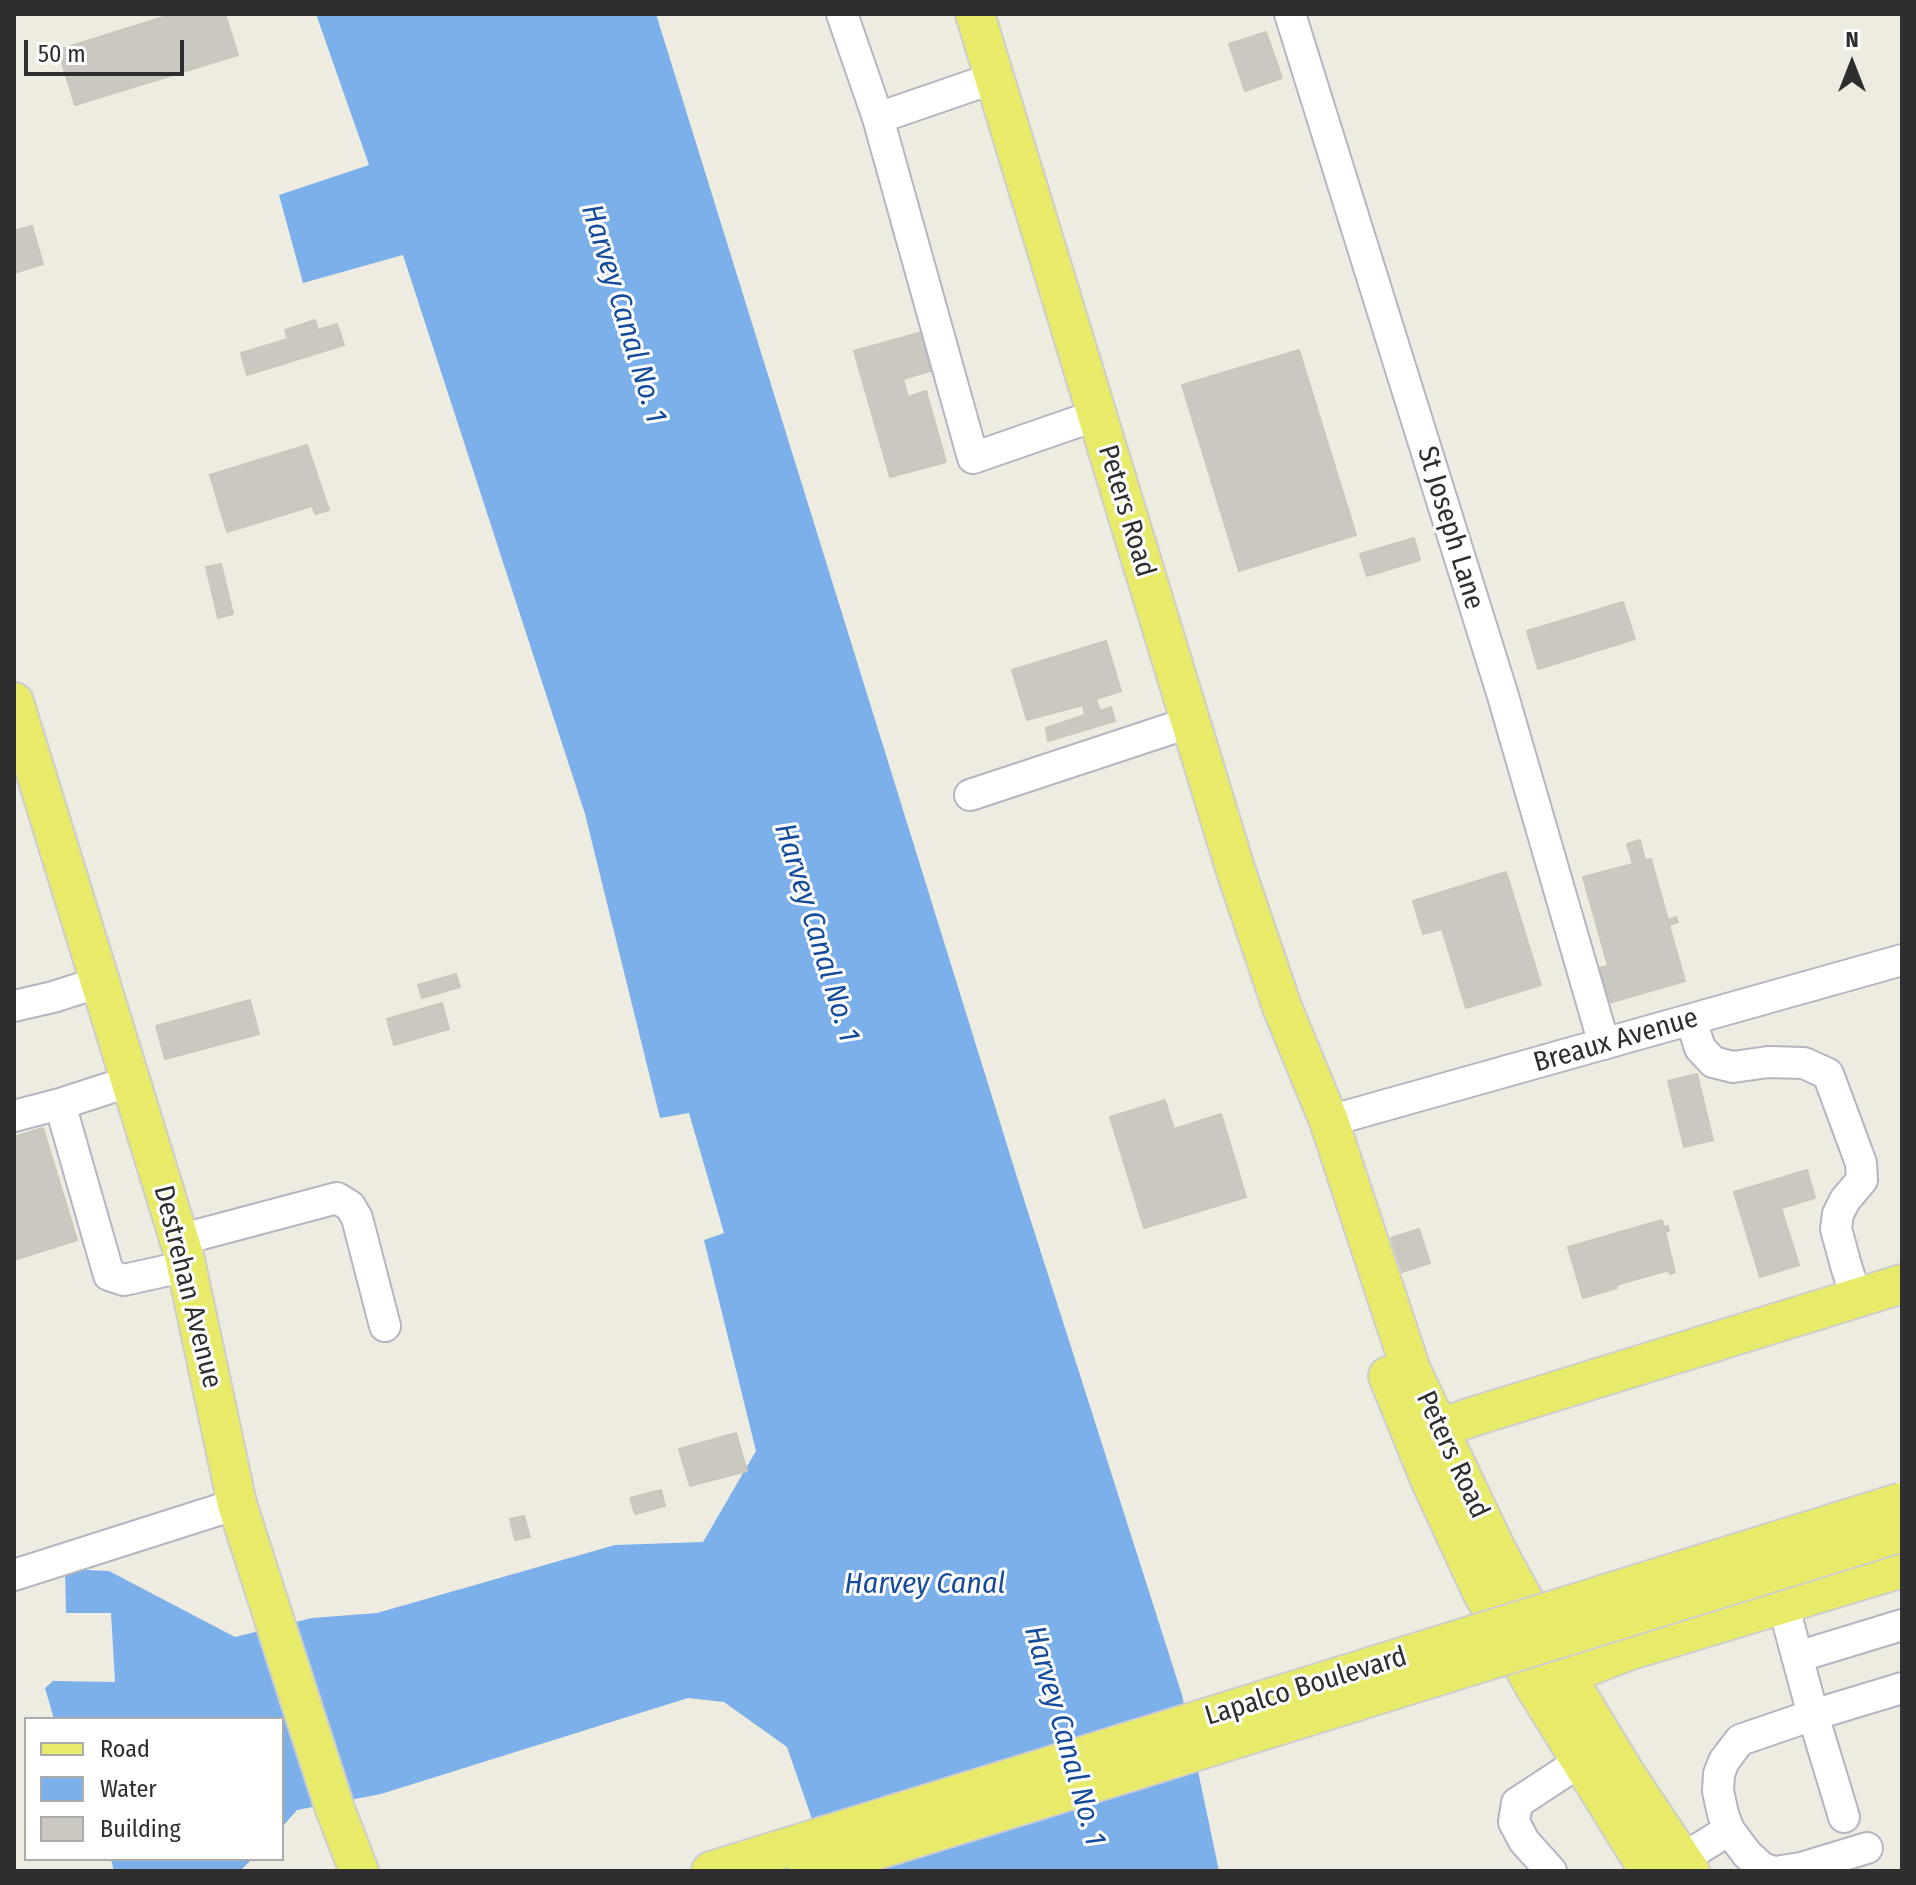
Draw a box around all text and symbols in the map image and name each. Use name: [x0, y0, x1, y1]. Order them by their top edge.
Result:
scale bar: [28, 24, 188, 74]
north arrow: [1812, 24, 1892, 104]
text: N: [1845, 26, 1859, 53]
text: 50 m: [38, 40, 86, 68]
water label: Harvey Canal No. 1: [573, 200, 673, 428]
street label: Peters Road: [1090, 441, 1162, 581]
street label: St Joseph Lane: [1409, 443, 1491, 613]
water label: Harvey Canal No. 1: [766, 819, 866, 1047]
street label: Breaux Avenue: [1530, 1002, 1702, 1080]
street label: Destrehan Avenue: [146, 1182, 228, 1392]
street label: Peters Road: [1408, 1386, 1496, 1524]
water label: Harvey Canal: [845, 1567, 1005, 1603]
water label: Harvey Canal No. 1: [1015, 1622, 1113, 1850]
street label: Lapalco Boulevard: [1201, 1640, 1411, 1734]
legend: [24, 1717, 284, 1861]
text: Road: [100, 1735, 150, 1763]
text: Water: [100, 1775, 157, 1803]
text: Building: [100, 1815, 181, 1843]

